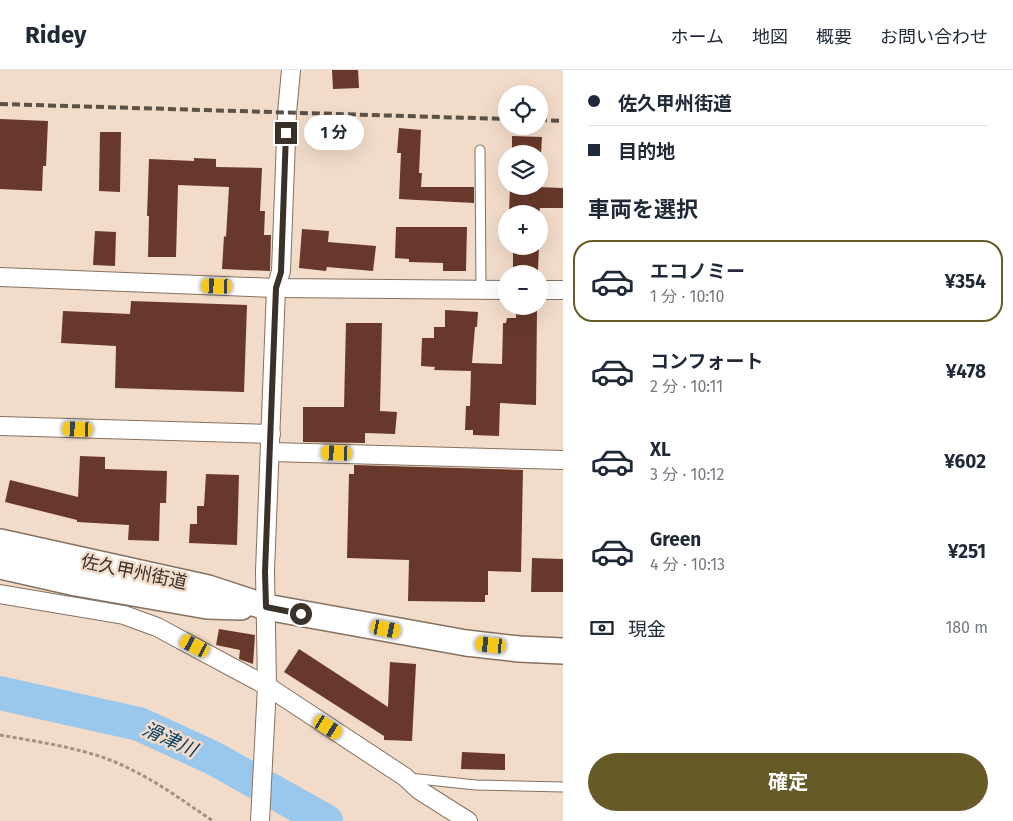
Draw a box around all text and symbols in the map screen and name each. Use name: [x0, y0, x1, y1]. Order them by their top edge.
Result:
text: Ridey: [25, 21, 86, 49]
text: ホーム: [671, 26, 724, 48]
text: 地図: [752, 26, 788, 48]
text: 概要: [816, 26, 852, 48]
text: お問い合わせ: [880, 26, 988, 48]
map controls: [498, 85, 548, 315]
button: locate: [498, 85, 548, 135]
text: 佐久甲州街道: [618, 92, 732, 115]
callout: 1 分: [304, 116, 364, 150]
route end: [275, 122, 297, 144]
text: 1 分: [320, 123, 348, 142]
text: 目的地: [618, 140, 675, 163]
button: layers: [498, 145, 548, 195]
text: 車両を選択: [588, 196, 698, 223]
button: +: [498, 205, 548, 255]
icon: car: [590, 259, 635, 304]
text: エコノミー: [650, 260, 745, 283]
button: −: [498, 265, 548, 315]
text: ¥354: [945, 270, 986, 293]
car: [201, 278, 232, 294]
text: 1 分 · 10:10: [650, 287, 724, 306]
icon: car: [590, 349, 635, 394]
text: コンフォート: [650, 350, 763, 373]
text: ¥478: [946, 360, 986, 383]
text: 2 分 · 10:11: [650, 377, 723, 396]
car: [62, 421, 93, 437]
text: XL: [650, 438, 671, 461]
icon: car: [590, 439, 635, 484]
car: [321, 445, 352, 461]
text: ¥602: [944, 450, 986, 473]
text: 3 分 · 10:12: [650, 465, 724, 484]
text: Green: [650, 528, 701, 551]
icon: car: [590, 529, 635, 574]
text: ¥251: [948, 540, 986, 563]
street label: 佐久甲州街道: [79, 550, 189, 594]
text: 4 分 · 10:13: [650, 555, 725, 574]
route start: [290, 603, 312, 625]
icon: cash: [588, 614, 616, 642]
text: 現金: [628, 618, 666, 641]
text: 180 m: [945, 618, 988, 637]
car: [369, 619, 402, 639]
car: [178, 633, 211, 659]
car: [475, 636, 506, 654]
car: [311, 713, 344, 741]
water label: 滑津川: [139, 717, 202, 762]
button: 確定: [588, 753, 988, 811]

